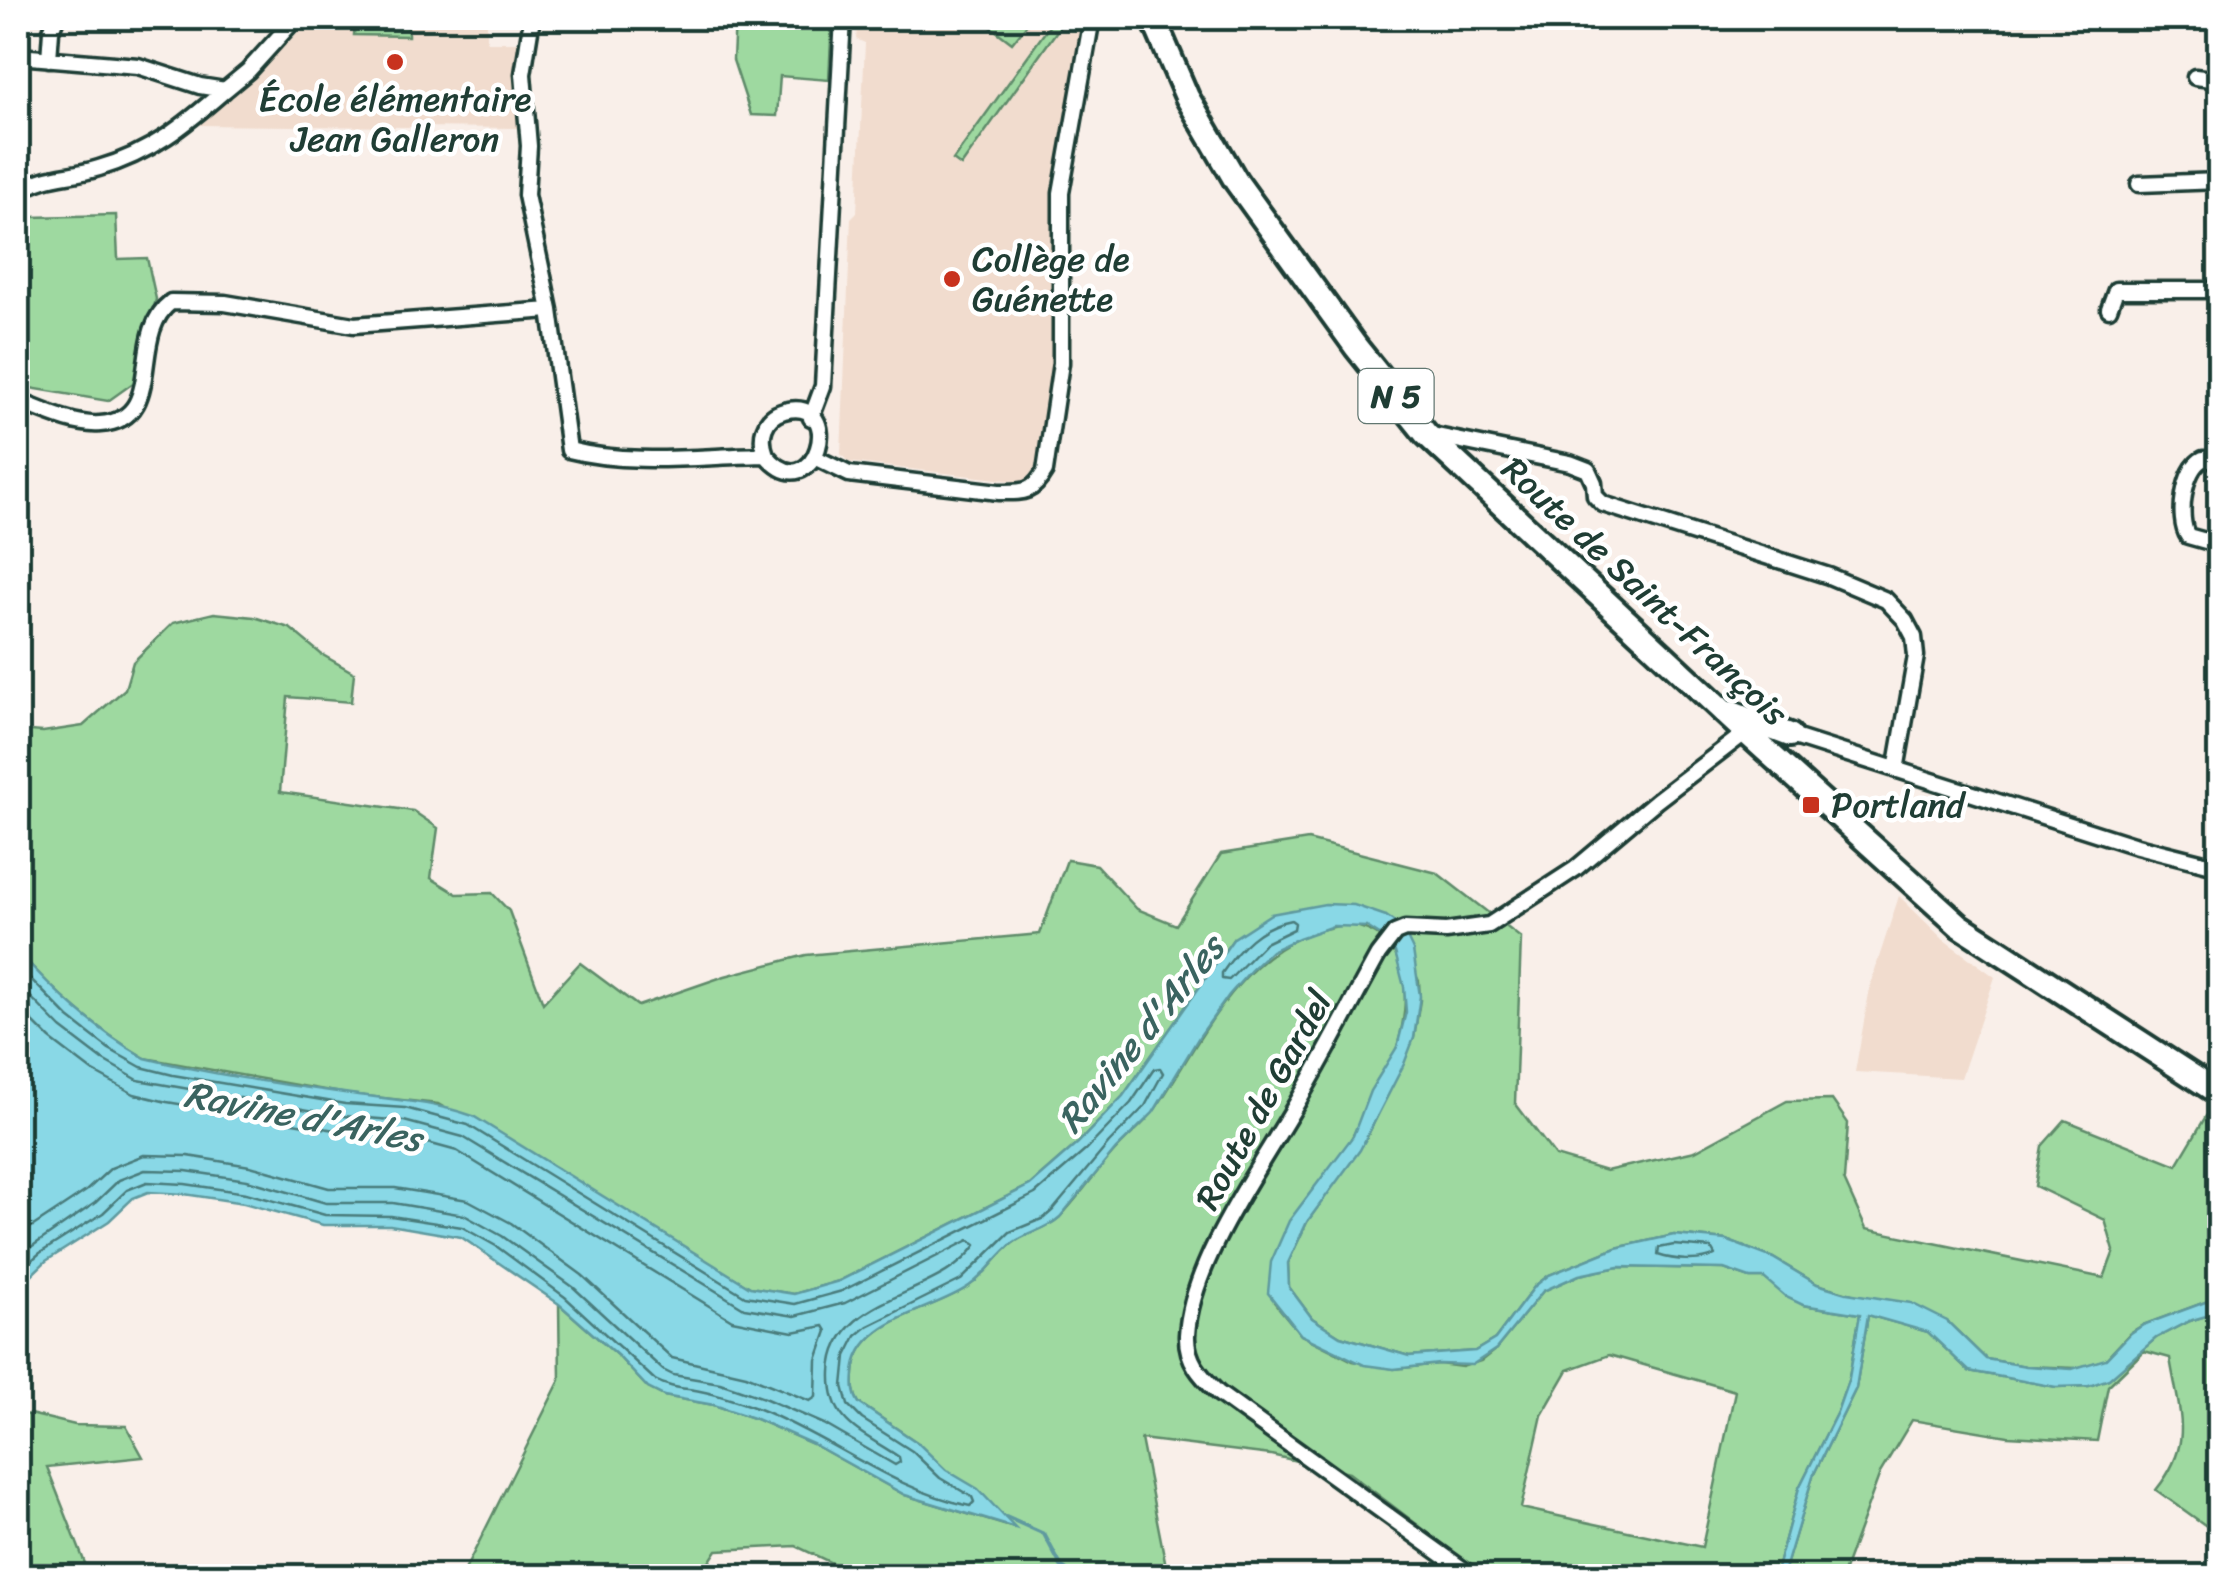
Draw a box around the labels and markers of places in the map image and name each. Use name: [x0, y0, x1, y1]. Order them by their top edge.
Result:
marker: École élémentaire Jean Galleron: [384, 51, 406, 73]
place label: École élémentaire Jean Galleron: [259, 68, 532, 170]
place label: Collège de Guénette: [972, 228, 1130, 330]
marker: Collège de Guénette: [941, 268, 963, 290]
place label: Portland: [1831, 774, 1967, 836]
marker: Portland: [1800, 794, 1822, 816]

